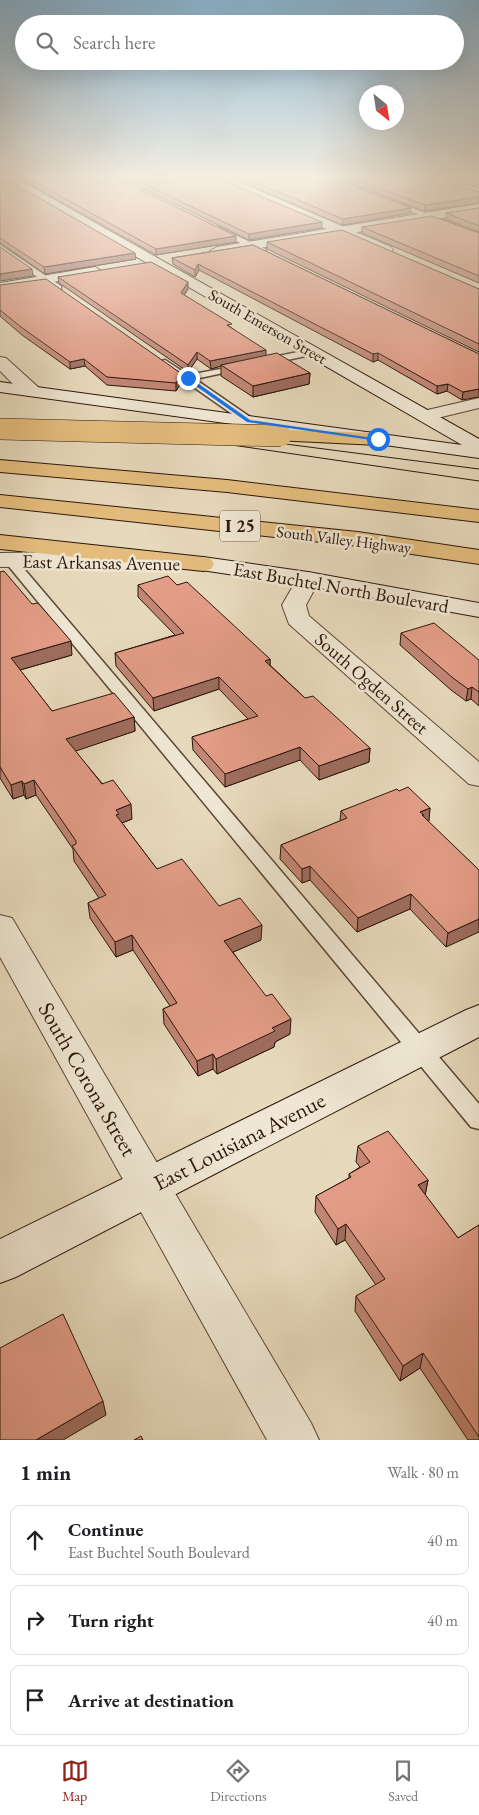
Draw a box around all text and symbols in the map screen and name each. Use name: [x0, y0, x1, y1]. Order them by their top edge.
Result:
search box: [15, 15, 464, 70]
icon: search: [33, 29, 61, 57]
text: Search here: [73, 30, 155, 55]
north arrow: [359, 85, 404, 130]
street label: South Emerson Street: [205, 284, 331, 369]
route end: [177, 367, 200, 390]
route start: [367, 428, 390, 451]
road number: I 25: [220, 511, 260, 542]
street label: South Valley Highway: [275, 521, 413, 558]
street label: East Arkansas Avenue: [22, 549, 180, 576]
street label: East Buchtel North Boulevard: [231, 556, 451, 619]
street label: South Ogden Street: [309, 627, 434, 740]
street label: South Corona Street: [32, 997, 143, 1162]
street label: East Louisiana Avenue: [148, 1085, 330, 1197]
text: 1 min: [20, 1459, 71, 1486]
text: Walk · 80 m: [388, 1462, 459, 1483]
text: Continue: [68, 1517, 143, 1542]
icon: ahead: [21, 1526, 49, 1554]
text: 40 m: [427, 1530, 458, 1551]
text: East Buchtel South Boulevard: [68, 1542, 250, 1563]
icon: right: [21, 1606, 49, 1634]
text: Turn right: [68, 1608, 154, 1633]
text: 40 m: [427, 1610, 458, 1631]
icon: arrive: [21, 1686, 49, 1714]
text: Arrive at destination: [68, 1688, 234, 1713]
tab: Map: [61, 1757, 89, 1805]
tab: Directions: [210, 1757, 267, 1805]
tab: Saved: [388, 1757, 418, 1805]

